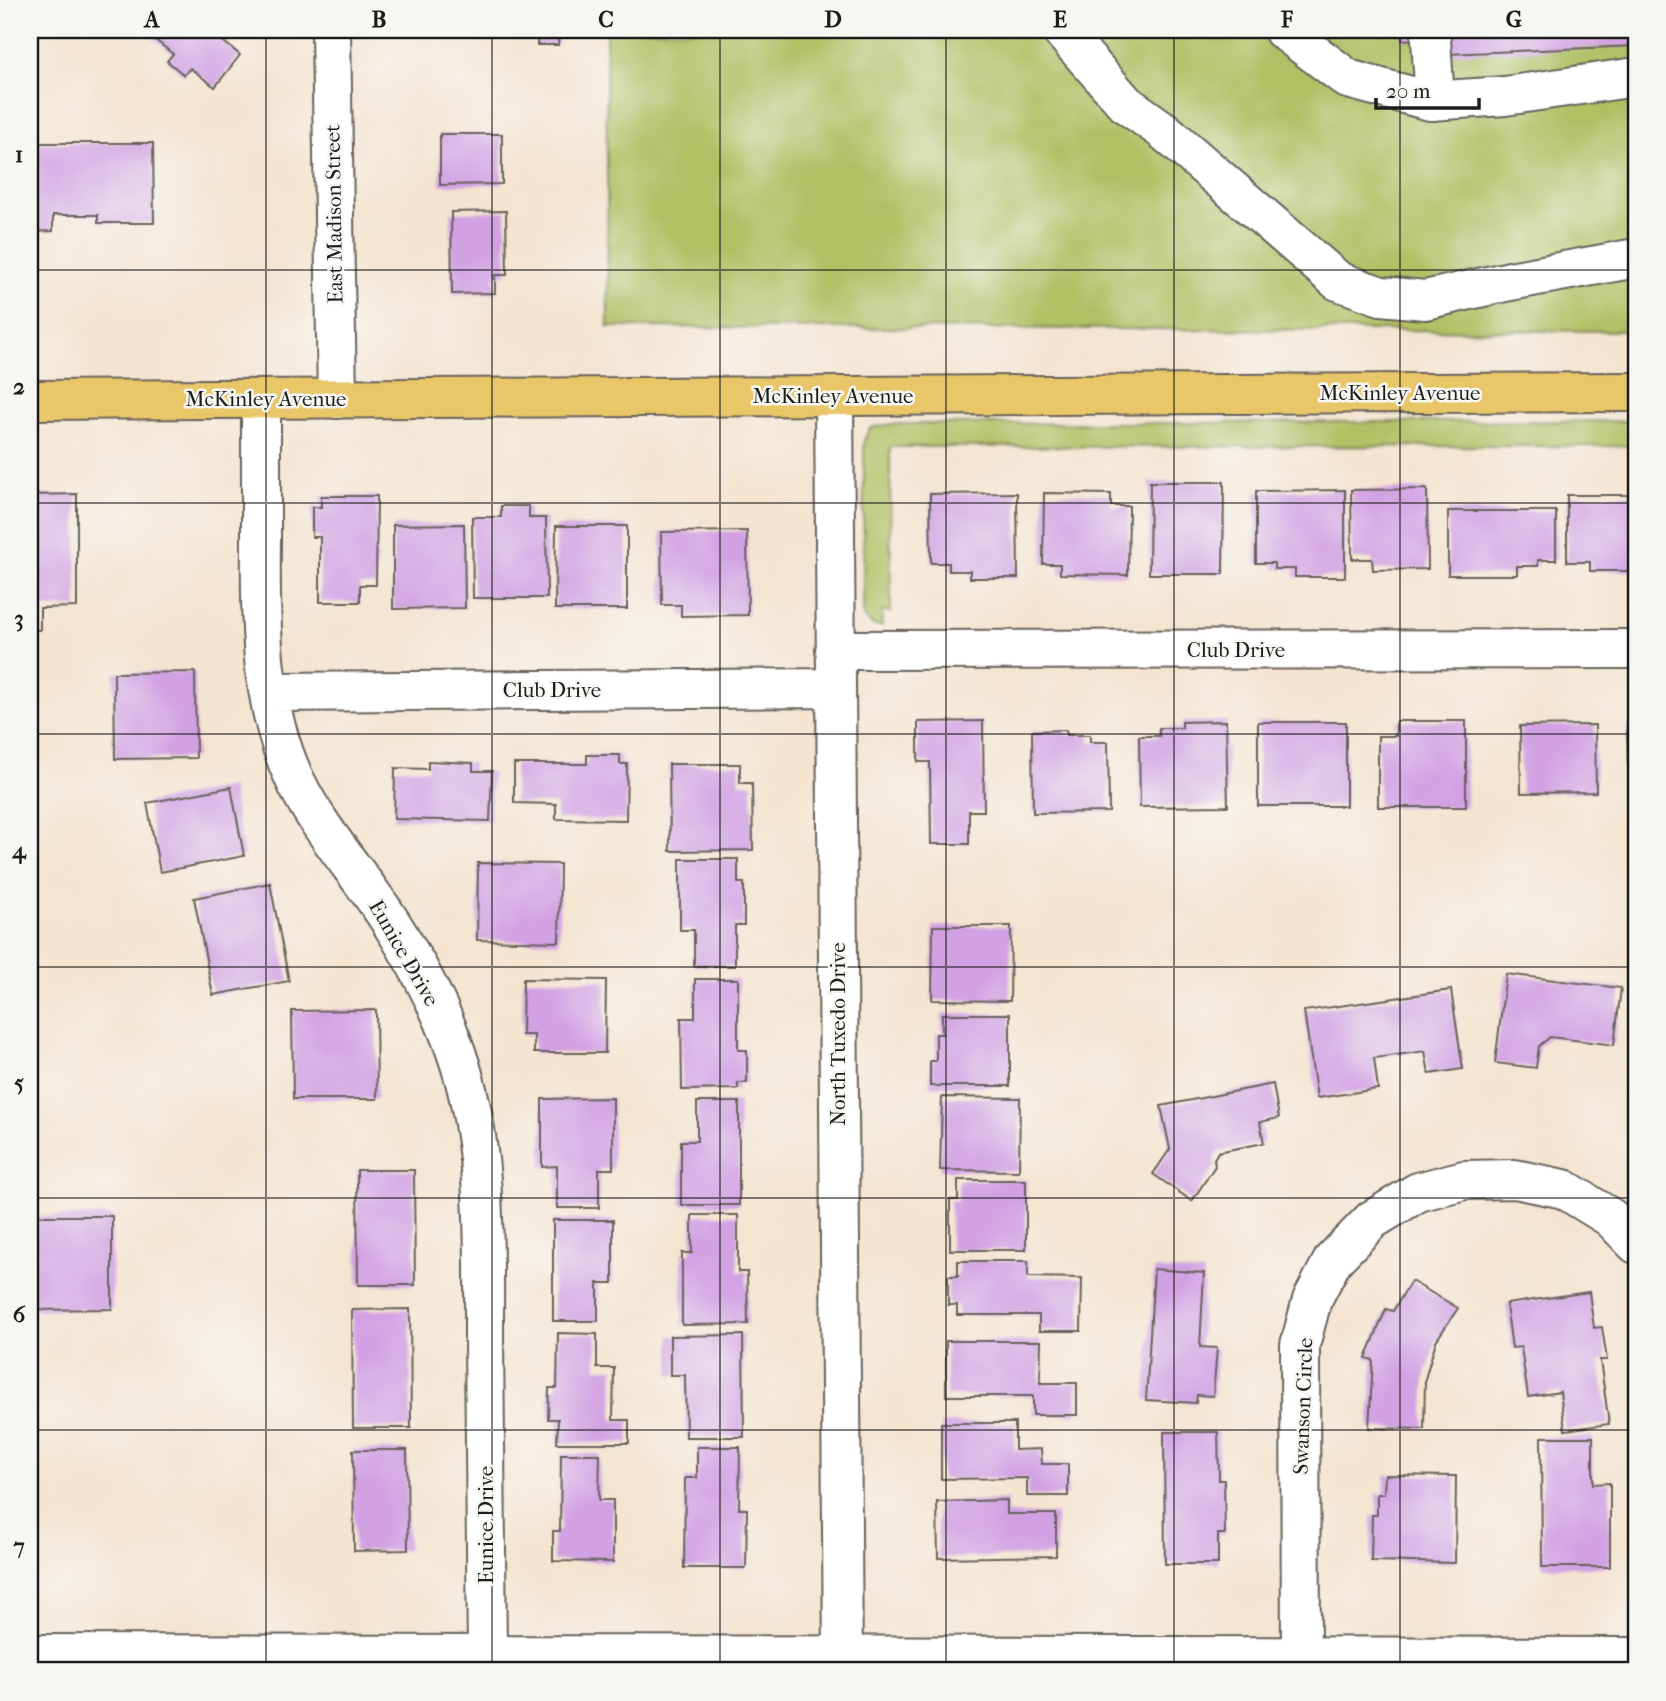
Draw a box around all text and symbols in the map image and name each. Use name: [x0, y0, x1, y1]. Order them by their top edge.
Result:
text: A: [143, 6, 161, 33]
text: B: [372, 6, 387, 33]
text: C: [598, 6, 614, 33]
text: D: [824, 6, 842, 33]
text: E: [1053, 6, 1067, 33]
text: F: [1280, 6, 1294, 33]
text: G: [1506, 6, 1522, 33]
scale bar: [1376, 66, 1479, 110]
text: 20 m: [1386, 79, 1431, 103]
street label: East Madison Street: [320, 124, 348, 304]
text: 1: [15, 141, 23, 168]
text: 2: [13, 373, 25, 400]
street label: McKinley Avenue: [1320, 381, 1480, 405]
street label: McKinley Avenue: [753, 384, 913, 408]
street label: McKinley Avenue: [186, 387, 346, 411]
text: 3: [14, 605, 24, 632]
street label: Club Drive: [1187, 638, 1285, 662]
street label: Club Drive: [503, 678, 601, 702]
text: 4: [11, 837, 27, 864]
street label: Eunice Drive: [364, 896, 444, 1010]
street label: North Tuxedo Drive: [826, 942, 850, 1126]
text: 5: [14, 1069, 24, 1096]
text: 6: [13, 1301, 26, 1328]
street label: Swanson Circle: [1289, 1337, 1317, 1475]
street label: Eunice Drive: [474, 1466, 498, 1584]
text: 7: [12, 1533, 25, 1560]

